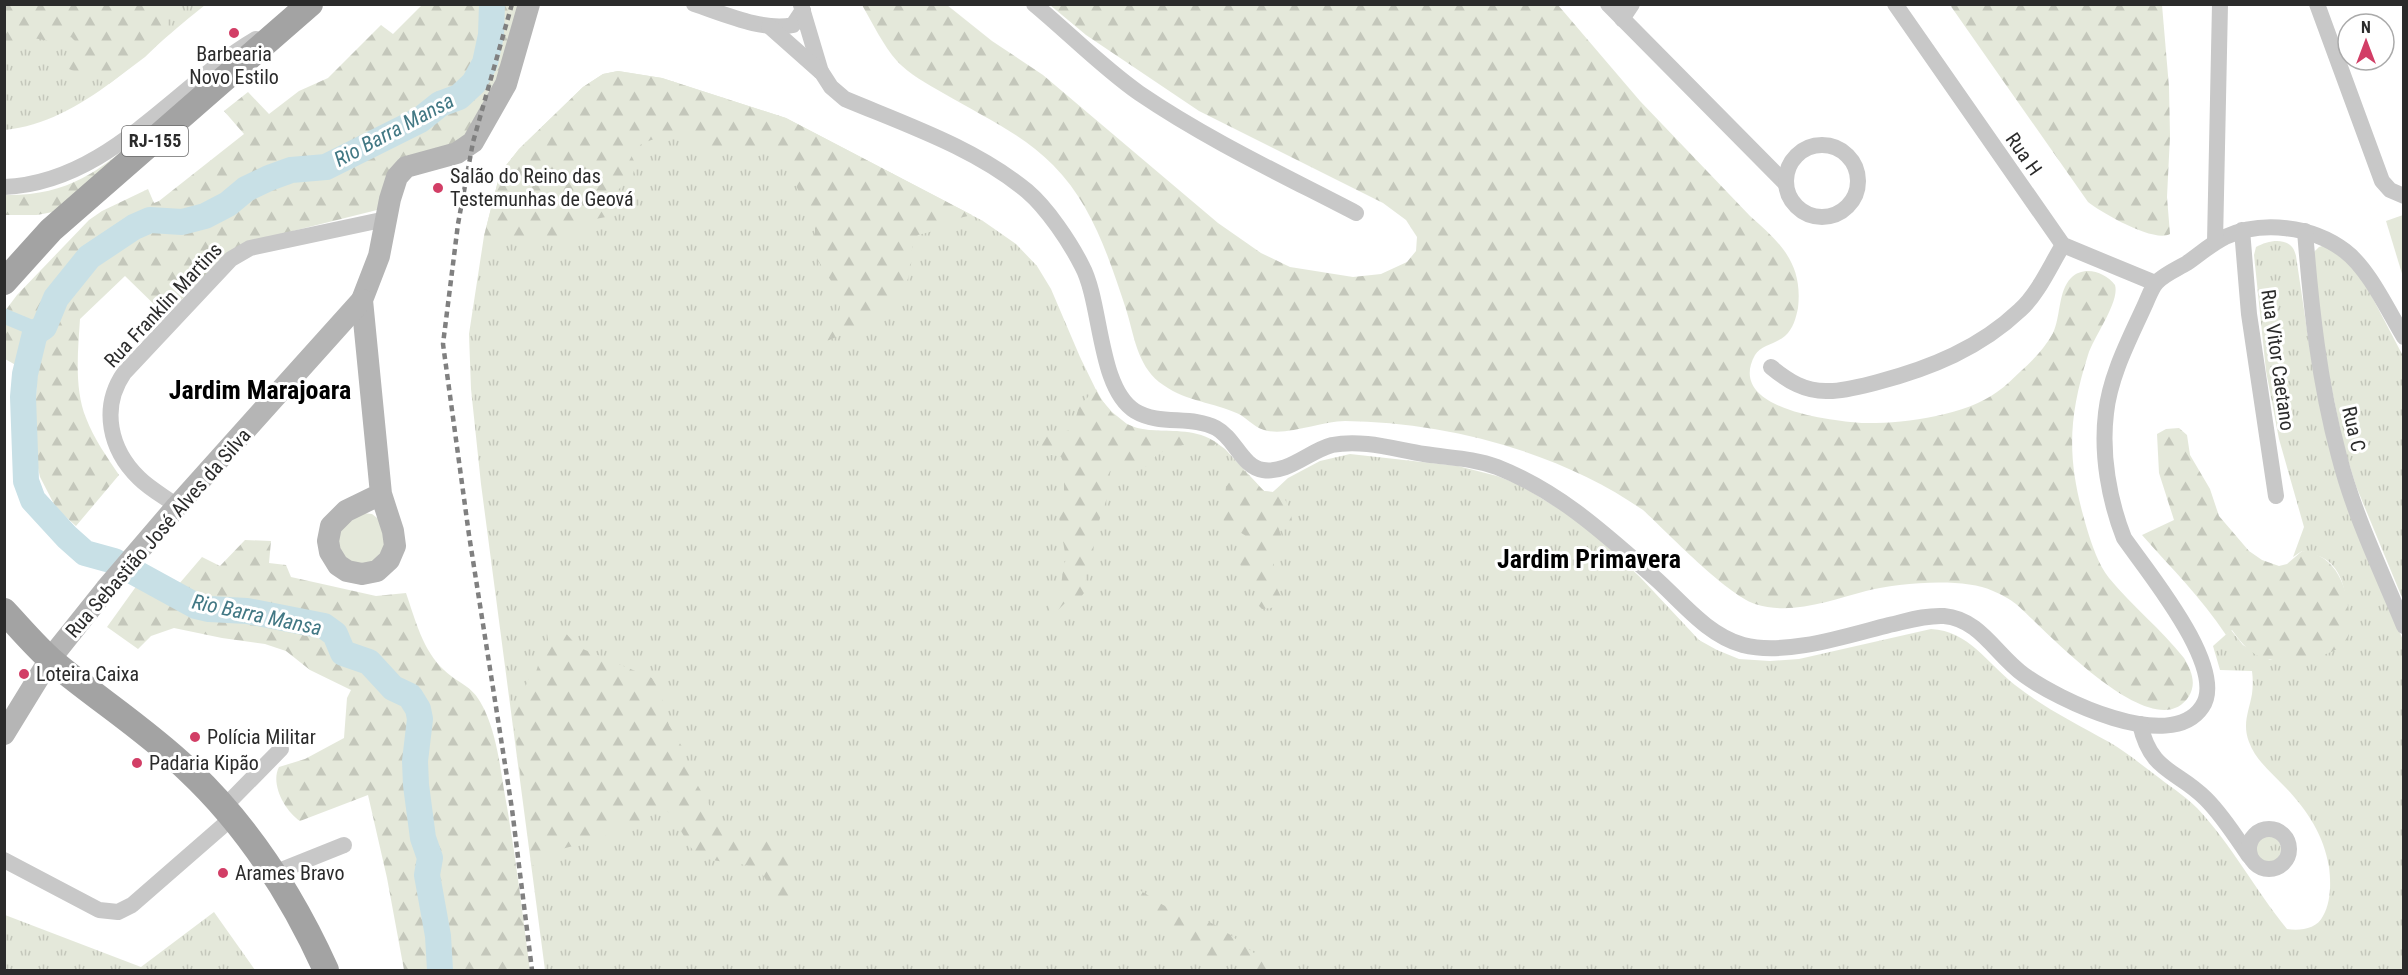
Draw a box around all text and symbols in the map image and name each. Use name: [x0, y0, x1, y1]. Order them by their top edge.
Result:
north arrow: [2336, 12, 2396, 72]
text: N: [2361, 18, 2371, 37]
marker: Barbearia Novo Estilo: [227, 26, 241, 40]
place label: Barbearia Novo Estilo: [189, 42, 279, 89]
water label: Rio Barra Mansa: [330, 88, 458, 172]
road number: RJ-155: [122, 126, 188, 156]
street label: Rua H: [2001, 128, 2047, 180]
place label: Salão do Reino das Testemunhas de Geová: [450, 164, 634, 211]
marker: Salão do Reino das Testemunhas de Geová: [431, 181, 445, 195]
street label: Rua Franklin Martins: [99, 238, 227, 372]
street label: Rua Vitor Caetano: [2256, 288, 2300, 432]
district label: Jardim Marajoara: [169, 375, 351, 405]
street label: Rua C: [2337, 404, 2371, 454]
street label: Rua Sebastião José Alves da Silva: [61, 423, 255, 643]
district label: Jardim Primavera: [1497, 544, 1681, 574]
water label: Rio Barra Mansa: [190, 590, 324, 640]
place label: Loteira Caixa: [36, 662, 139, 686]
marker: Loteira Caixa: [17, 667, 31, 681]
place label: Polícia Militar: [207, 725, 316, 749]
marker: Polícia Militar: [188, 730, 202, 744]
place label: Padaria Kipão: [149, 751, 259, 775]
marker: Padaria Kipão: [130, 756, 144, 770]
place label: Arames Bravo: [235, 861, 344, 885]
marker: Arames Bravo: [216, 866, 230, 880]

